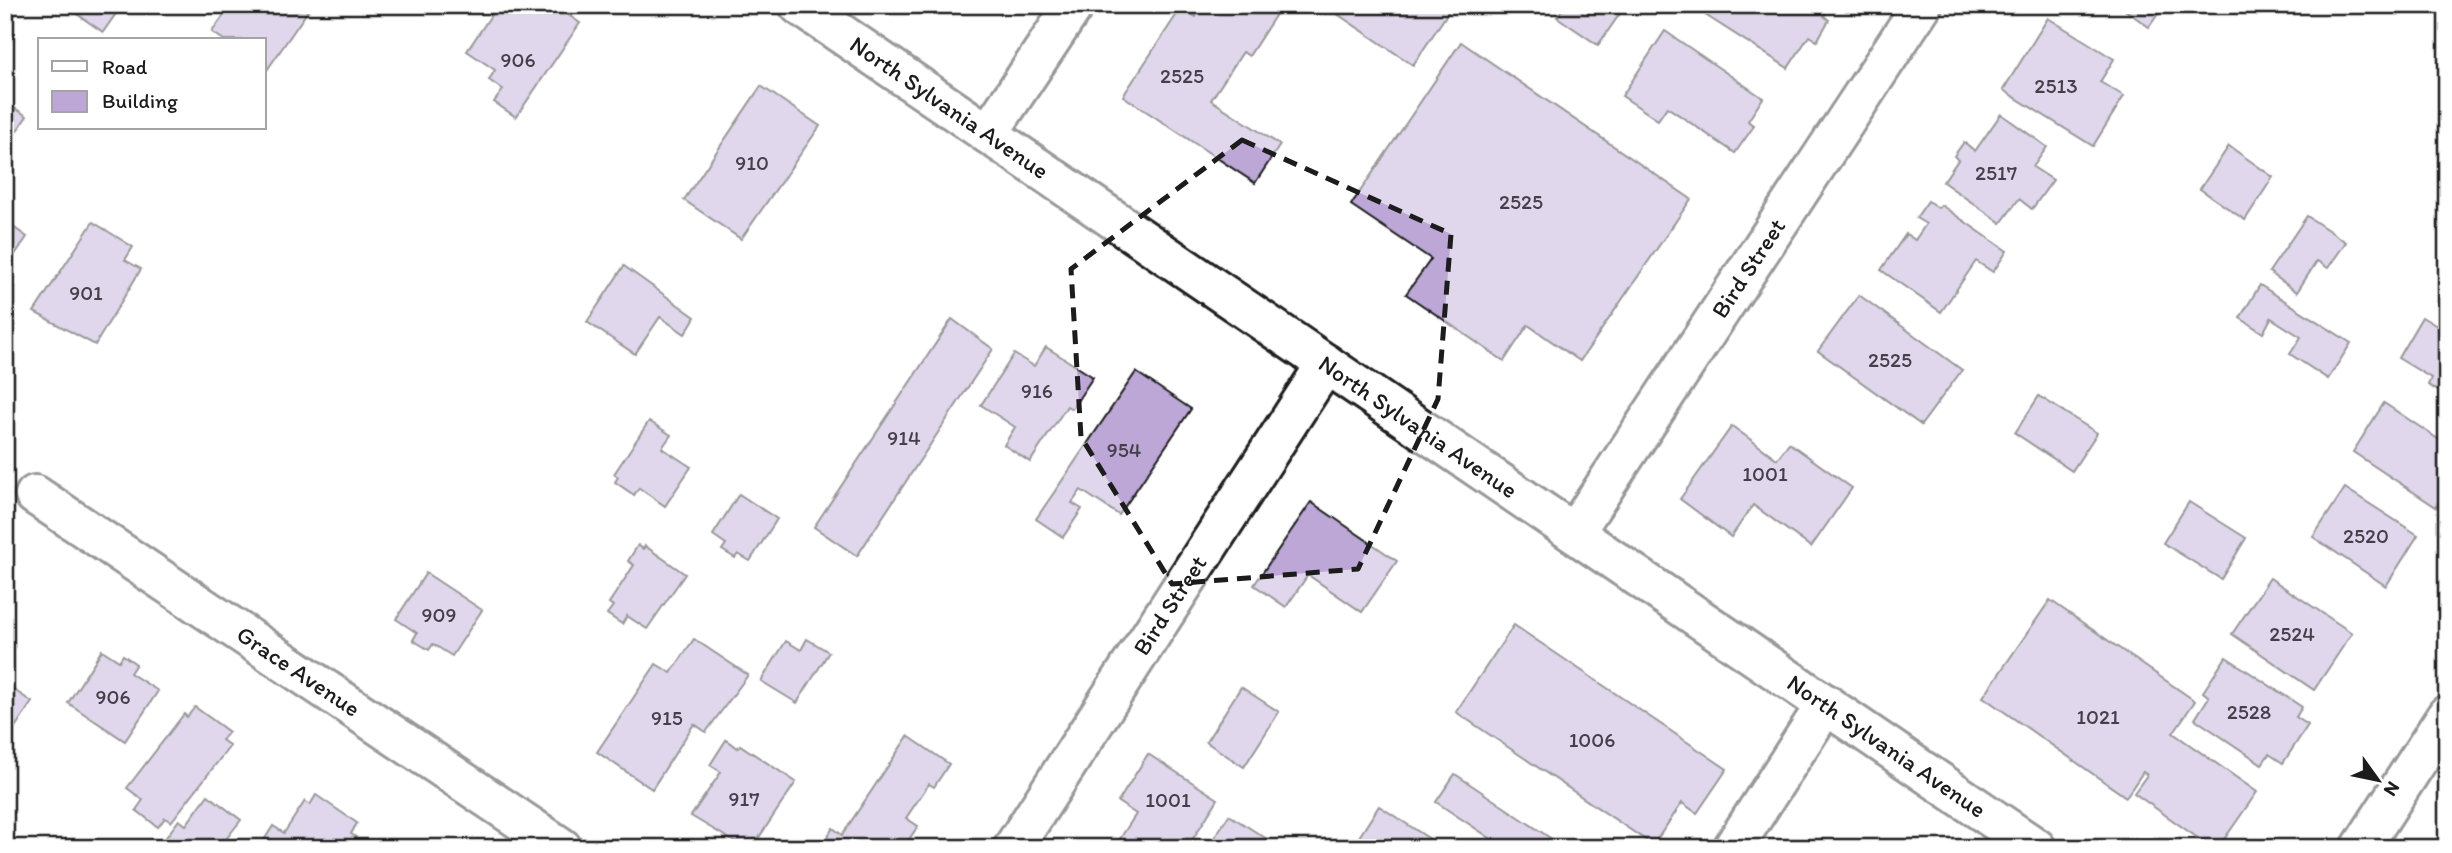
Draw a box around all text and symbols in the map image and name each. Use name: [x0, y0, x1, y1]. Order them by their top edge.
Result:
street label: North Sylvania Avenue: [845, 29, 1055, 185]
legend: [38, 38, 266, 130]
house number: 906: [500, 47, 536, 72]
text: Road: [102, 54, 148, 79]
house number: 2525: [1160, 63, 1204, 88]
house number: 2513: [2034, 73, 2078, 98]
text: Building: [102, 88, 178, 113]
house number: 910: [735, 150, 769, 175]
house number: 2517: [1975, 160, 2017, 185]
house number: 2525: [1499, 189, 1543, 214]
street label: Bird Street: [1705, 213, 1791, 323]
house number: 901: [69, 280, 103, 305]
house number: 2525: [1868, 347, 1912, 372]
street label: North Sylvania Avenue: [1313, 348, 1523, 504]
house number: 916: [1021, 378, 1053, 403]
house number: 914: [887, 425, 921, 450]
house number: 954: [1107, 437, 1142, 462]
house number: 1001: [1742, 461, 1788, 486]
house number: 2520: [2343, 523, 2389, 548]
street label: Bird Street: [1127, 550, 1212, 661]
house number: 909: [422, 602, 456, 627]
street label: Grace Avenue: [231, 619, 366, 723]
house number: 2524: [2269, 621, 2315, 646]
street label: North Sylvania Avenue: [1782, 668, 1992, 824]
house number: 906: [95, 684, 131, 709]
house number: 2528: [2227, 699, 2271, 724]
house number: 1021: [2076, 704, 2120, 729]
house number: 915: [651, 705, 683, 730]
house number: 1006: [1569, 727, 1615, 752]
north arrow: [2344, 744, 2414, 814]
text: N: [2379, 777, 2405, 801]
house number: 917: [728, 786, 760, 811]
house number: 1001: [1145, 787, 1191, 812]

